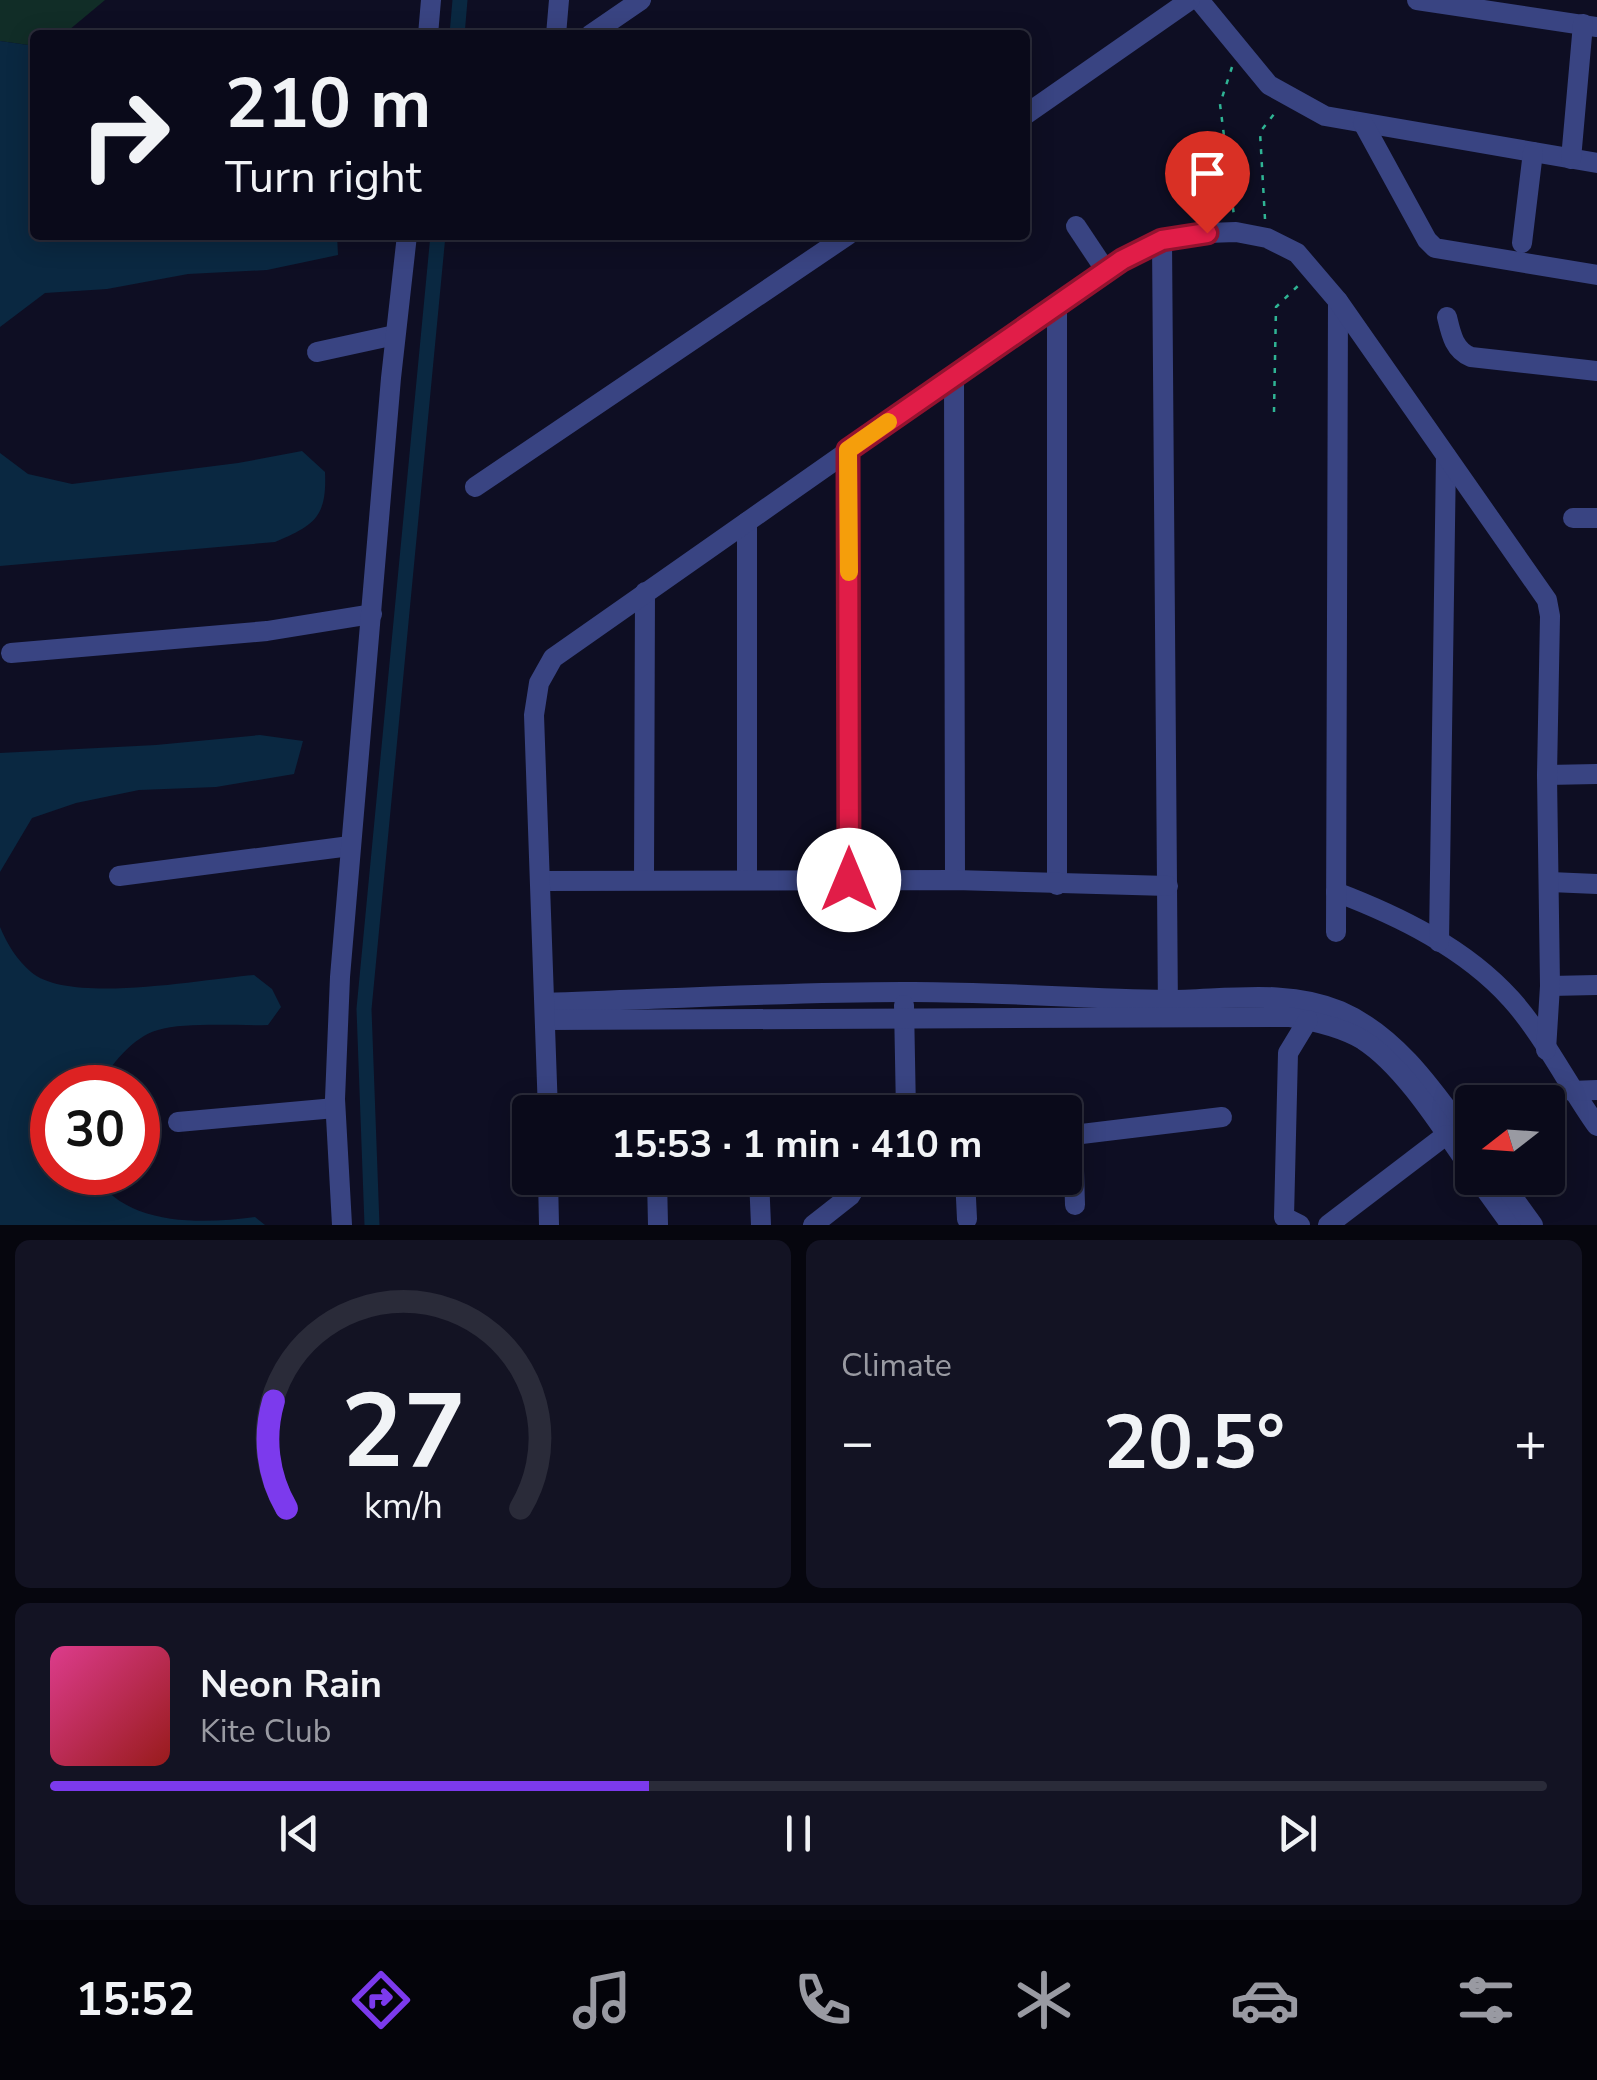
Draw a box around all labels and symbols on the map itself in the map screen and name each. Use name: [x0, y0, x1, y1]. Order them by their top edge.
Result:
pin: [1165, 131, 1250, 234]
position arrow: [797, 828, 901, 932]
speed limit sign: 30: [30, 1065, 160, 1195]
north arrow: [1455, 1085, 1565, 1195]

